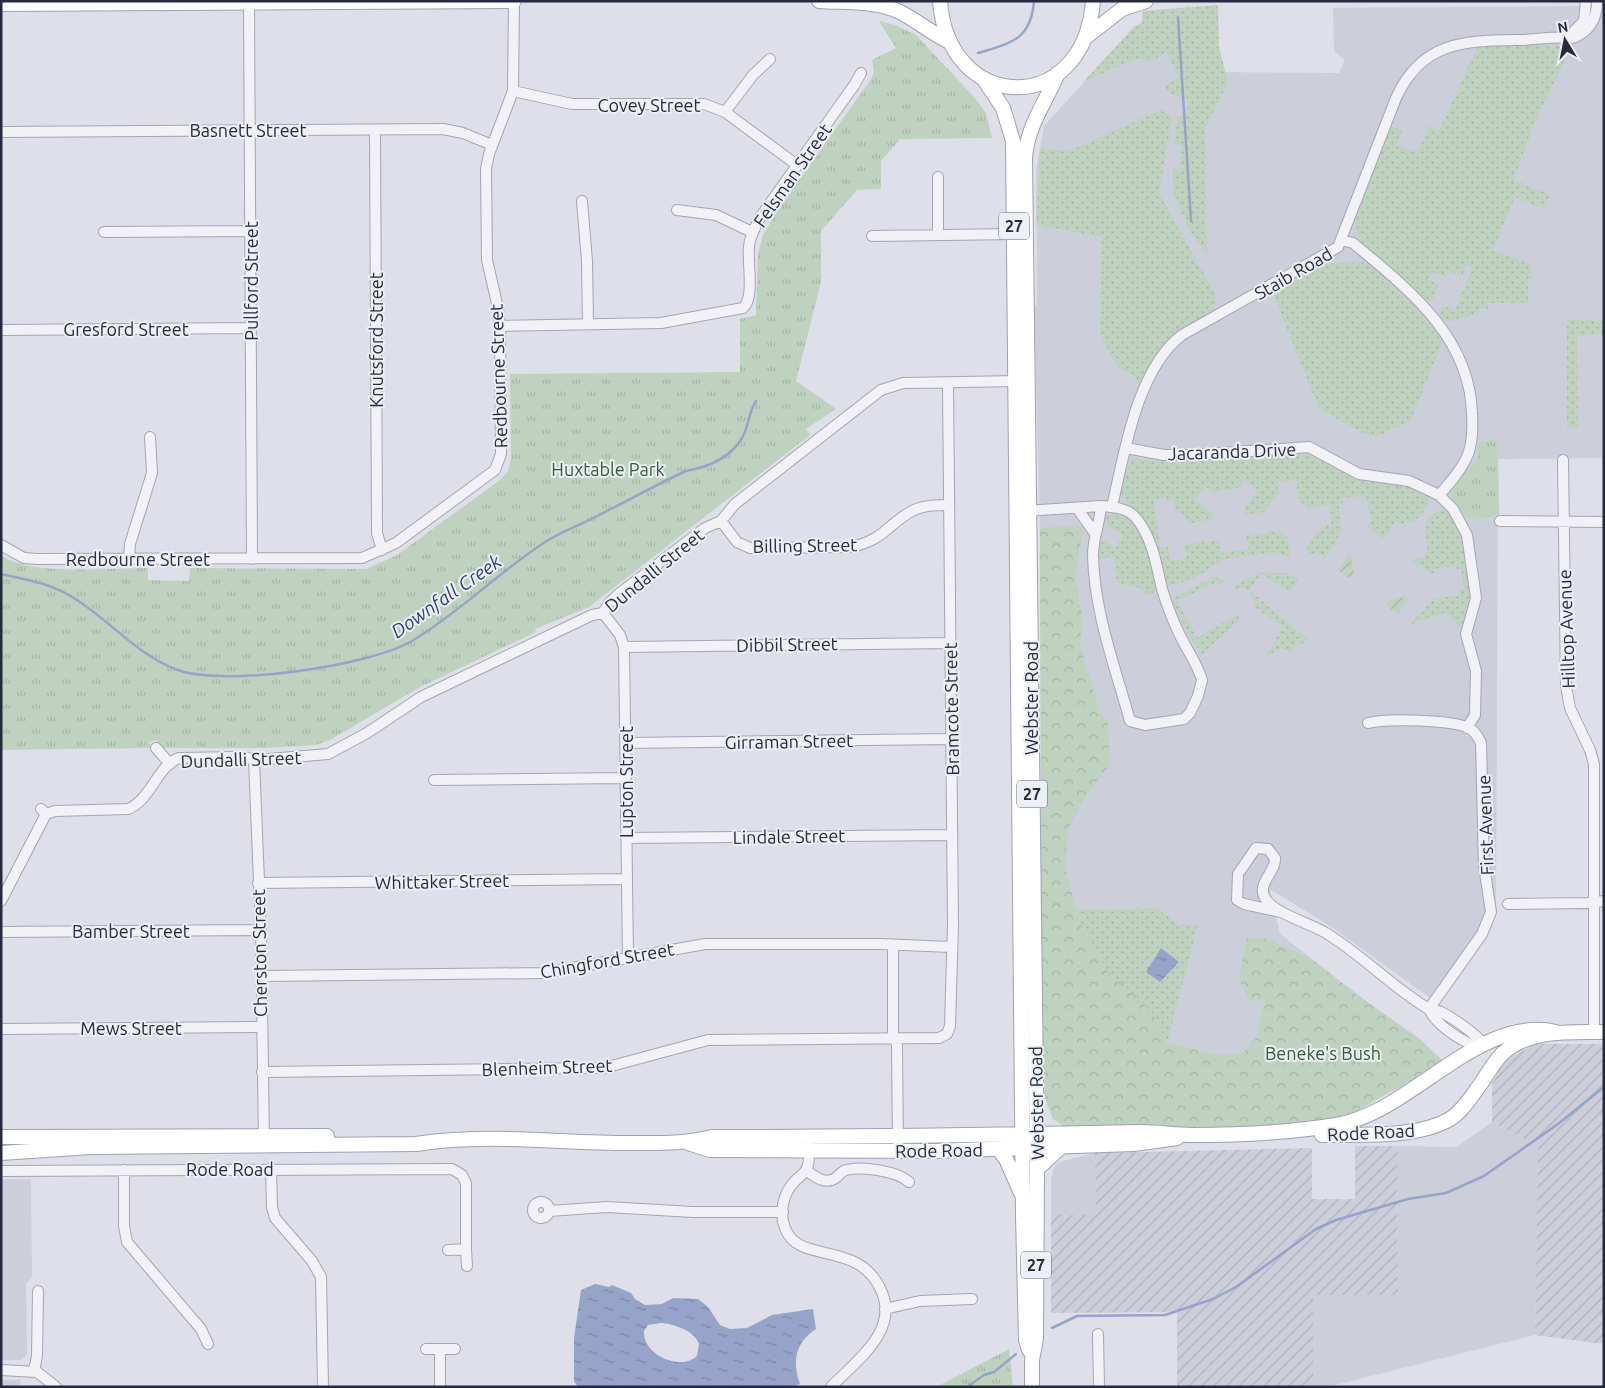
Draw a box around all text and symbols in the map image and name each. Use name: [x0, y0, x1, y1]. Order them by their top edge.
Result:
north arrow: [1540, 15, 1590, 65]
text: N: [1556, 18, 1569, 36]
street label: Covey Street: [597, 95, 701, 115]
street label: Basnett Street: [189, 120, 307, 140]
street label: Felsman Street: [749, 120, 835, 230]
road number: 27: [999, 212, 1029, 240]
street label: Pullford Street: [241, 221, 261, 341]
street label: Staib Road: [1251, 243, 1335, 303]
street label: Knutsford Street: [366, 272, 386, 408]
street label: Redbourne Street: [485, 303, 511, 449]
street label: Gresford Street: [63, 319, 189, 339]
street label: Jacaranda Drive: [1167, 439, 1297, 463]
park label: Huxtable Park: [551, 459, 665, 479]
street label: Dundalli Street: [601, 524, 707, 616]
street label: Billing Street: [753, 534, 857, 556]
street label: Redbourne Street: [66, 549, 210, 569]
water label: Downfall Creek: [387, 550, 506, 642]
street label: Hilltop Avenue: [1554, 569, 1578, 689]
street label: Dibbil Street: [736, 633, 838, 655]
street label: Webster Road: [1021, 641, 1041, 755]
street label: Bramcote Street: [940, 642, 962, 776]
street label: Lupton Street: [616, 726, 636, 838]
street label: Girraman Street: [725, 730, 853, 752]
street label: Dundalli Street: [180, 747, 302, 771]
street label: First Avenue: [1473, 775, 1497, 875]
road number: 27: [1017, 781, 1047, 808]
street label: Lindale Street: [733, 825, 845, 847]
street label: Whittaker Street: [375, 870, 509, 892]
street label: Cherston Street: [248, 889, 270, 1017]
street label: Bamber Street: [72, 921, 190, 941]
street label: Chingford Street: [539, 938, 675, 982]
street label: Mews Street: [80, 1018, 182, 1038]
park label: Beneke's Bush: [1265, 1043, 1381, 1063]
street label: Webster Road: [1025, 1046, 1047, 1160]
street label: Blenheim Street: [481, 1055, 613, 1079]
street label: Rode Road: [1327, 1120, 1415, 1144]
street label: Rode Road: [895, 1139, 983, 1161]
street label: Rode Road: [186, 1159, 274, 1179]
road number: 27: [1021, 1252, 1051, 1278]

